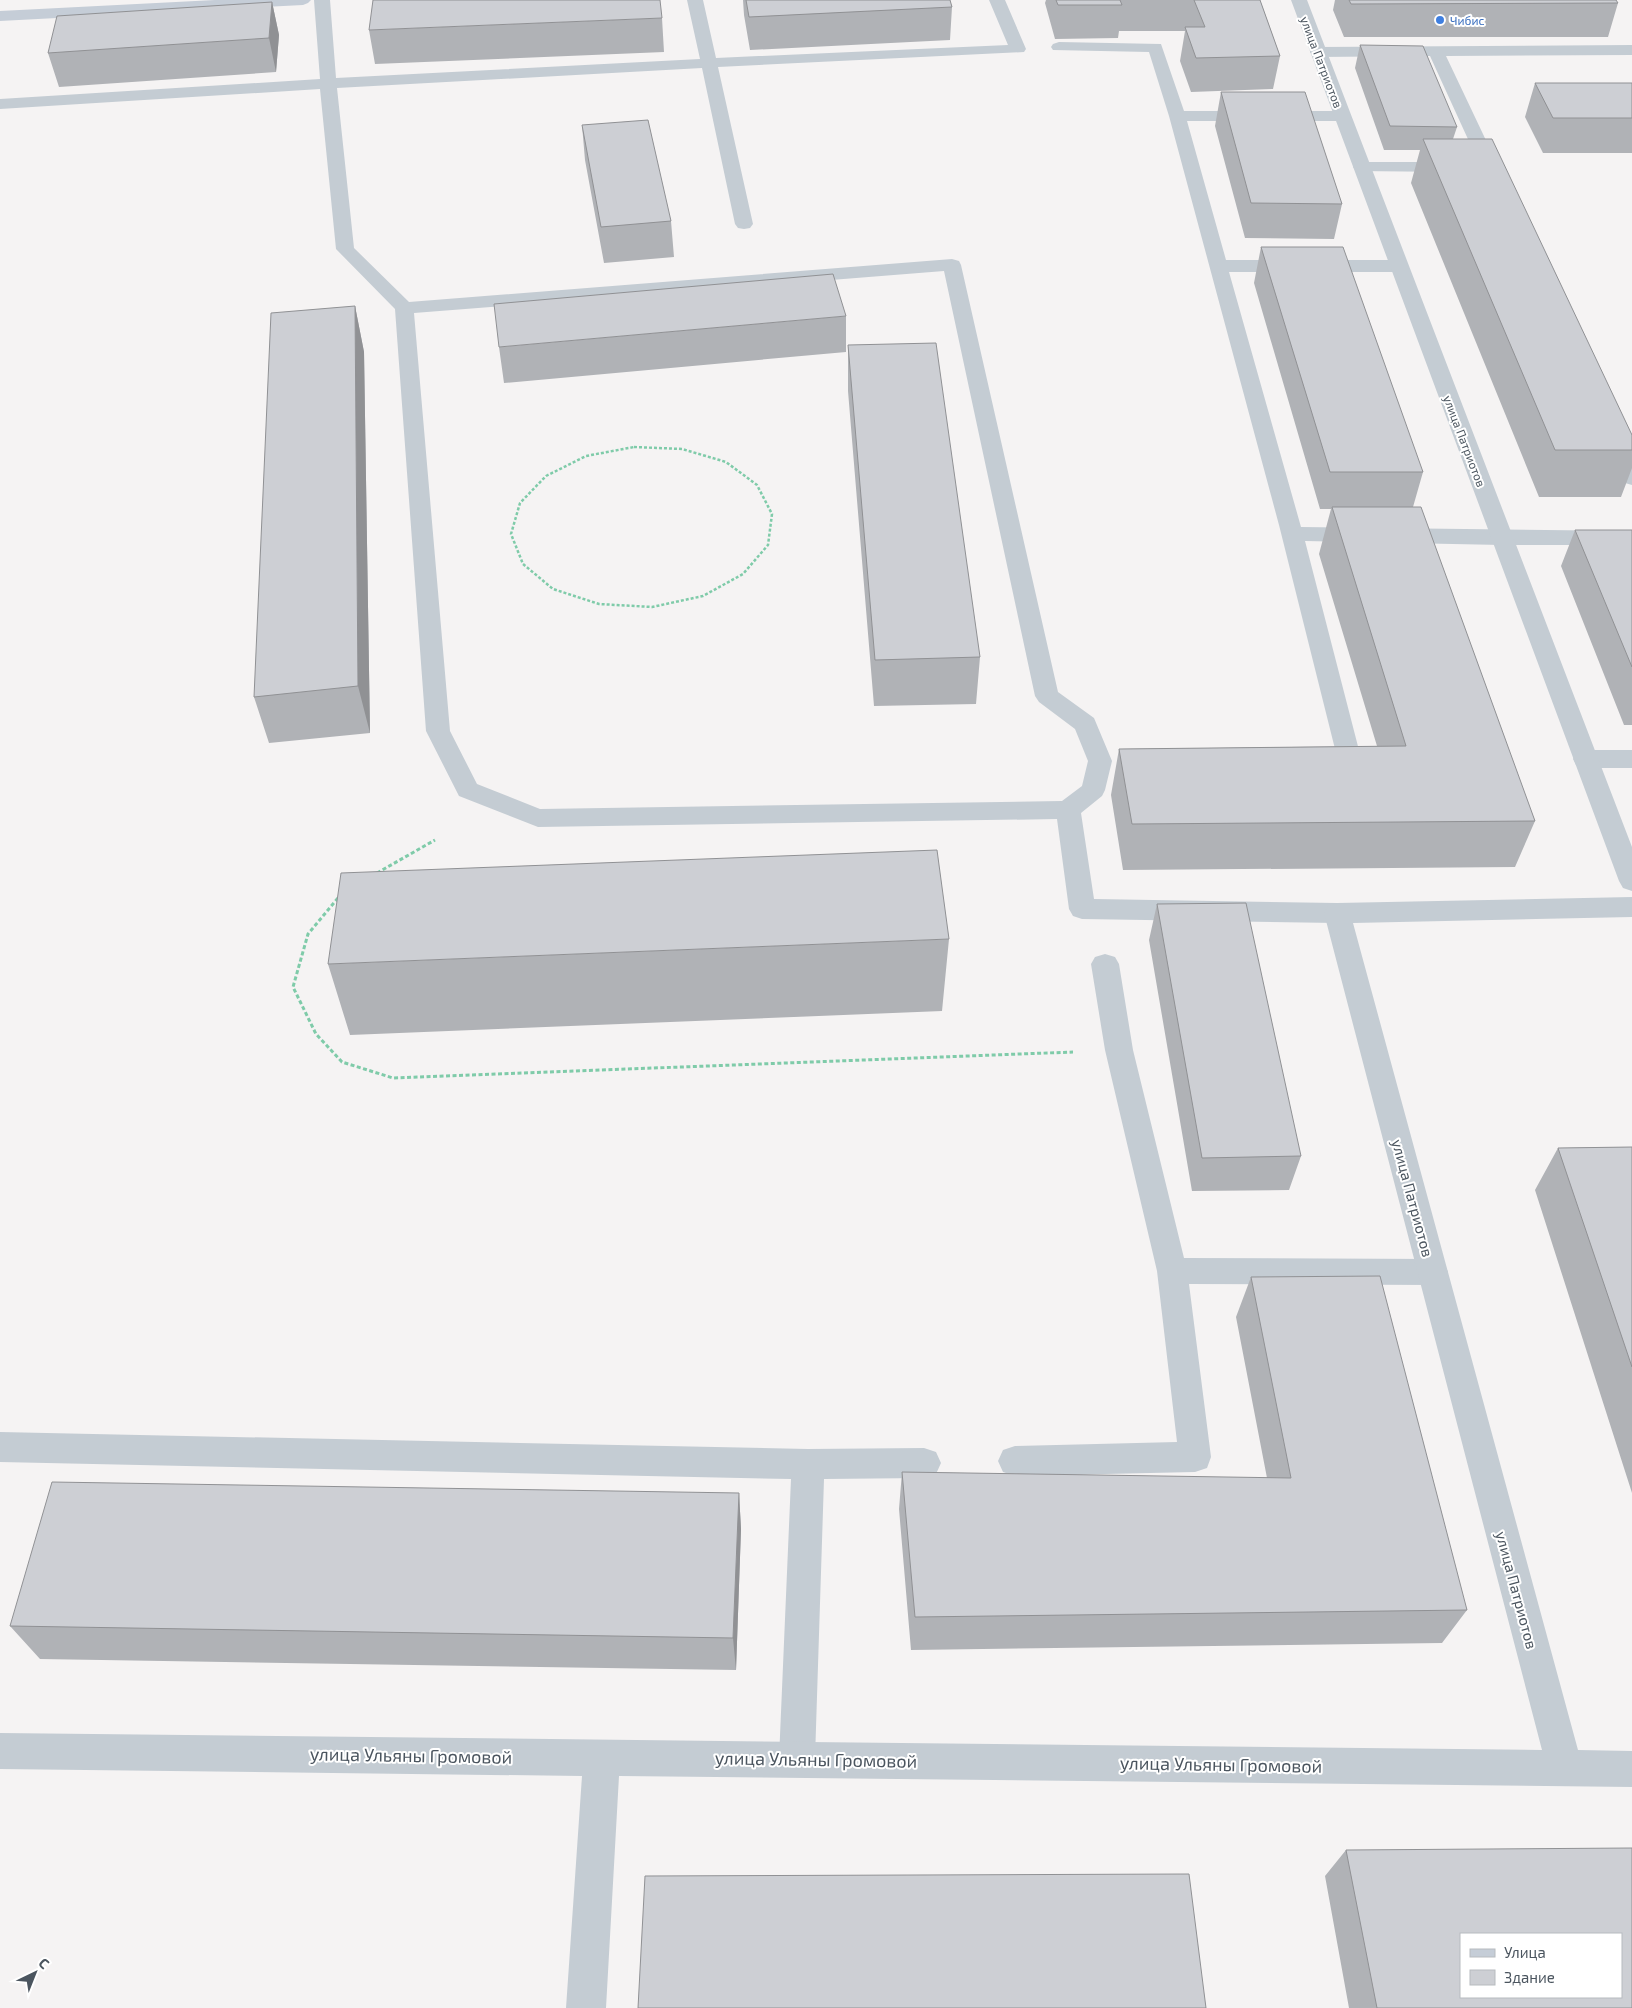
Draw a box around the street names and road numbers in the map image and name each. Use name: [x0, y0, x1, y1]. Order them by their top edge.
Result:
street label: улица Патриотов: [1297, 14, 1346, 110]
street label: улица Патриотов: [1440, 393, 1489, 489]
street label: улица Патриотов: [1388, 1137, 1437, 1259]
street label: улица Патриотов: [1492, 1529, 1541, 1651]
street label: улица Ульяны Громовой: [310, 1742, 512, 1768]
street label: улица Ульяны Громовой: [715, 1746, 917, 1772]
street label: улица Ульяны Громовой: [1120, 1751, 1322, 1777]

